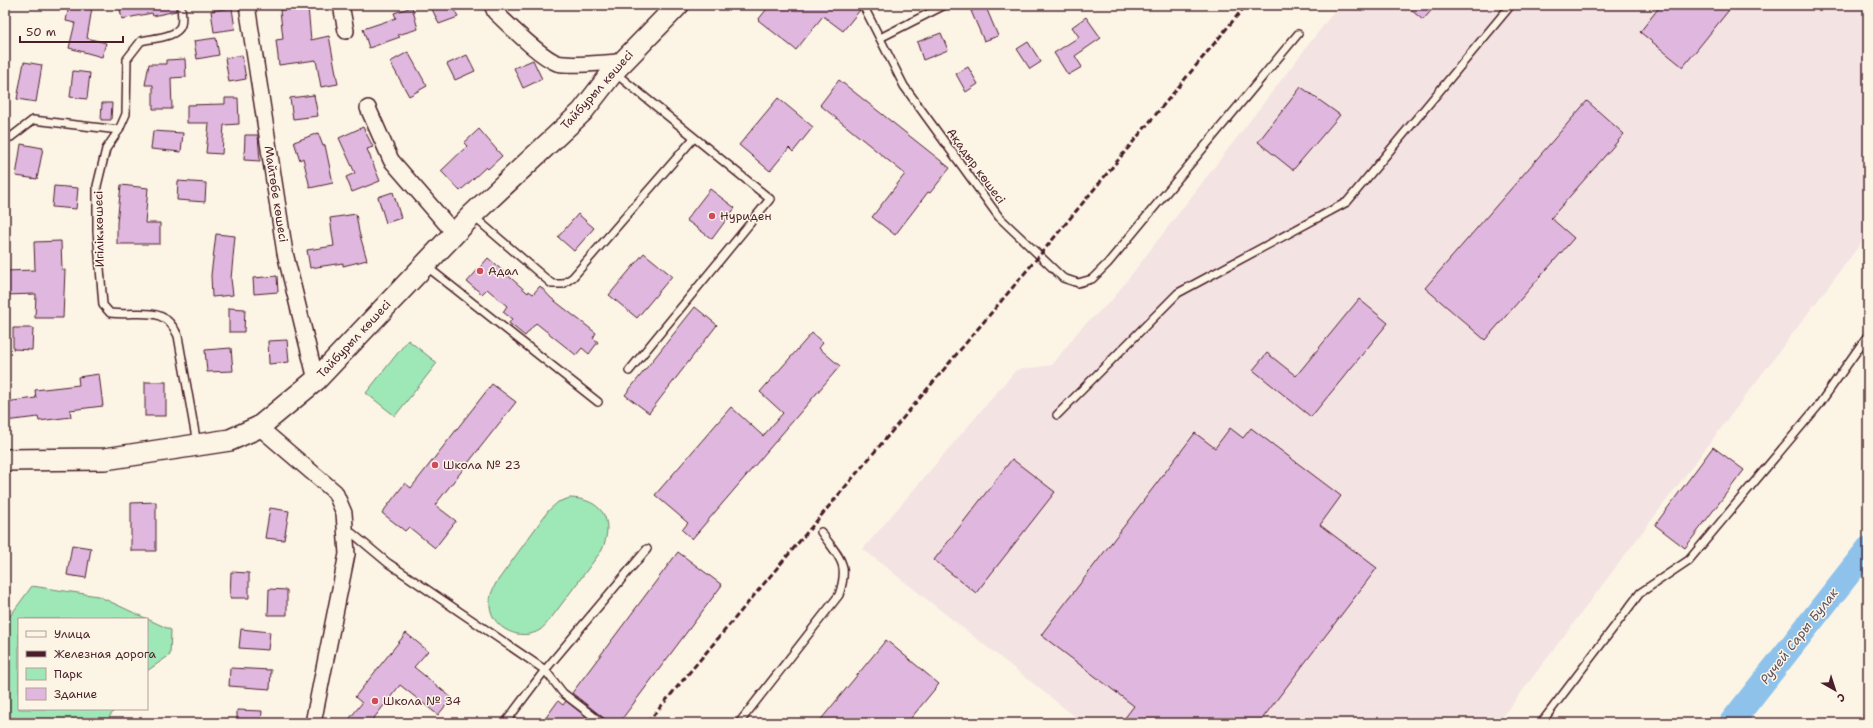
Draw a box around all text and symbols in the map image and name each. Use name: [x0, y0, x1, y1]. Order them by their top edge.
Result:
scale bar: [20, 18, 123, 44]
text: 50 m: [26, 24, 56, 40]
street label: Тайбурыл көшесі: [557, 47, 637, 133]
street label: Ақадыр көшесі: [943, 125, 1009, 207]
street label: Майтөбе көшесі: [260, 145, 292, 243]
street label: Игілік көшесі: [90, 190, 108, 268]
place label: Нуриден: [720, 208, 772, 224]
marker: Нуриден: [707, 211, 717, 221]
place label: Адал: [488, 263, 519, 279]
marker: Адал: [475, 266, 485, 276]
street label: Тайбурыл көшесі: [314, 296, 394, 382]
place label: Школа № 23: [443, 457, 521, 473]
marker: Школа № 23: [430, 460, 440, 470]
water label: Ручей Сары Булак: [1756, 584, 1842, 687]
legend: [18, 618, 148, 710]
text: Улица: [54, 626, 91, 642]
text: Железная дорога: [54, 646, 157, 662]
text: Парк: [54, 666, 83, 682]
north arrow: [1815, 670, 1855, 710]
text: Здание: [54, 686, 98, 702]
text: С: [1833, 689, 1848, 705]
place label: Школа № 34: [383, 693, 461, 709]
marker: Школа № 34: [370, 696, 380, 706]

